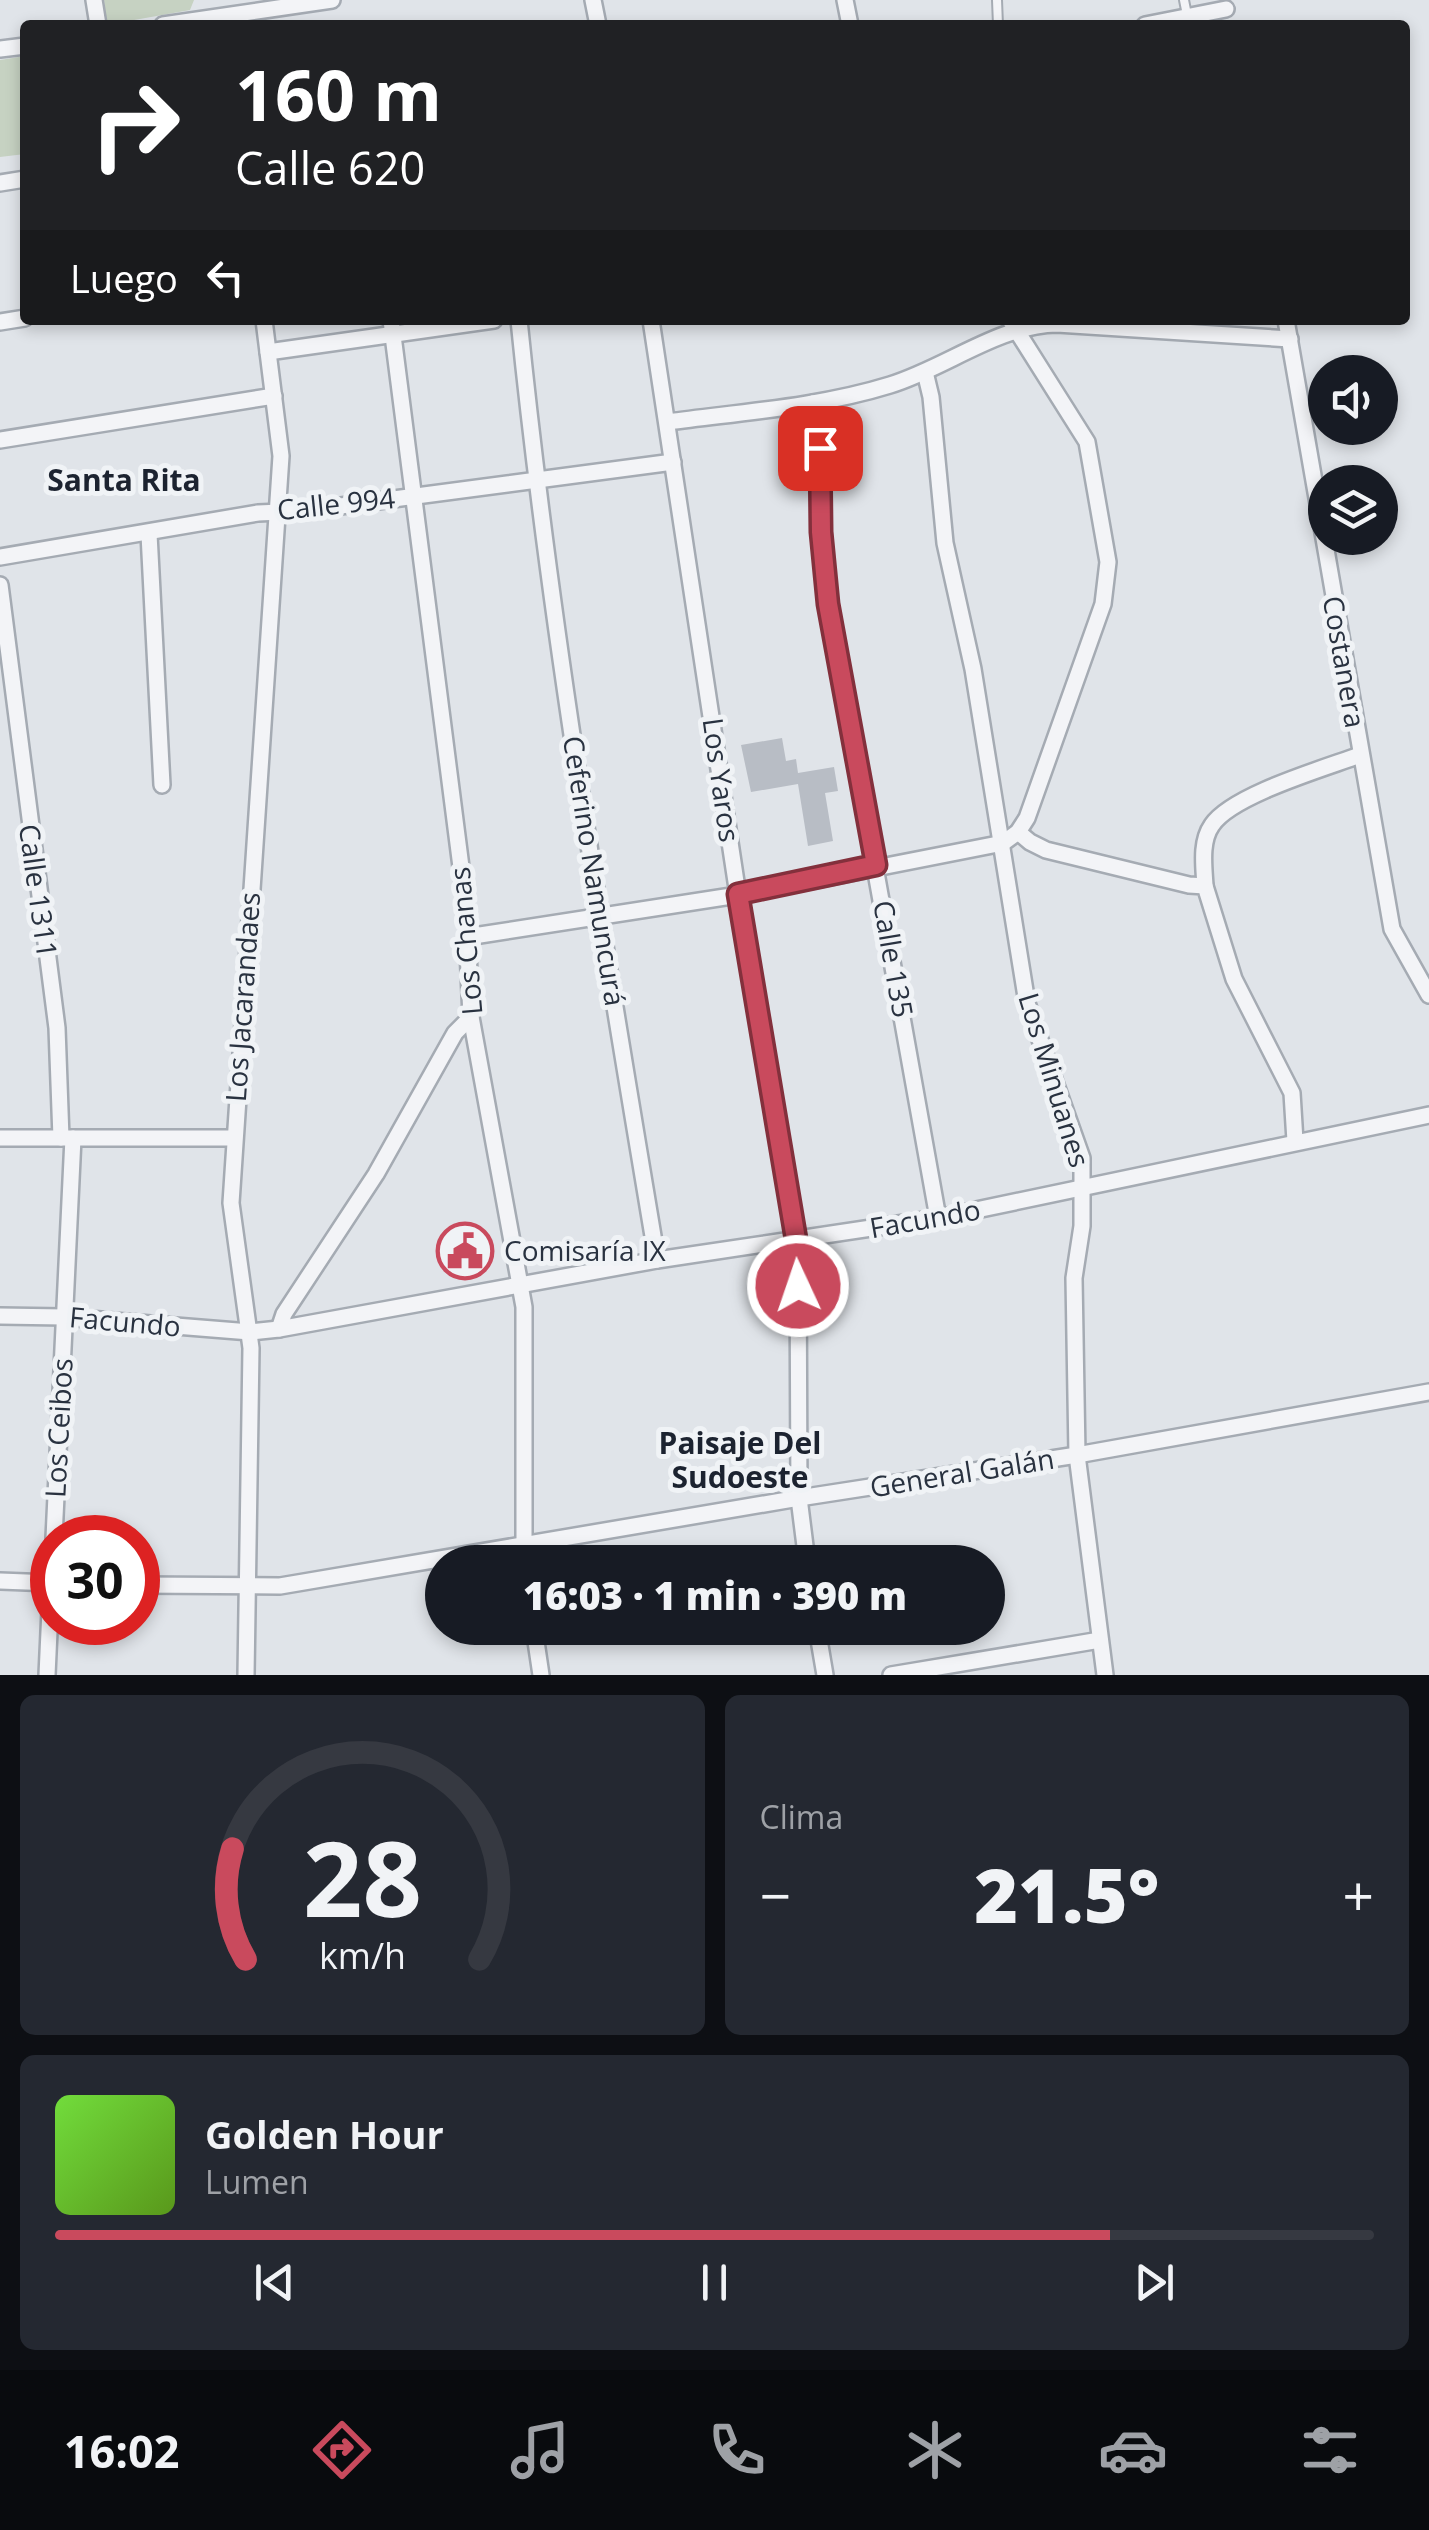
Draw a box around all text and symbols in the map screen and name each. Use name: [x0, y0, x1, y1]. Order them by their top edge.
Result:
text: 160 m: [235, 46, 442, 142]
icon: right: [70, 60, 200, 190]
text: Calle 620: [235, 137, 425, 198]
icon: left: [198, 250, 253, 305]
text: Luego: [70, 252, 178, 304]
map controls: [1308, 355, 1398, 555]
button: sound: [1308, 355, 1398, 445]
pin: [778, 406, 863, 491]
icon: arrive: [793, 421, 848, 476]
district label: Santa Rita: [47, 459, 201, 500]
button: layers: [1308, 465, 1398, 555]
street label: Calle 994: [275, 478, 397, 528]
street label: Costanera: [1315, 593, 1375, 731]
street label: Los Yaros: [694, 715, 749, 844]
street label: Ceferino Namuncurá: [555, 733, 635, 1009]
street label: Calle 1311: [11, 822, 67, 960]
street label: Los Chanas: [440, 865, 490, 1017]
street label: Los Jacarandaes: [216, 891, 268, 1103]
street label: Calle 135: [865, 897, 923, 1020]
street label: Los Minuanes: [1010, 988, 1100, 1172]
street label: Facundo: [867, 1190, 983, 1246]
public building icon: Comisaría IX: [435, 1221, 495, 1281]
place label: Comisaría IX: [504, 1231, 667, 1269]
position arrow: [746, 1234, 850, 1338]
street label: Facundo: [68, 1297, 182, 1345]
street label: Los Ceibos: [35, 1357, 81, 1499]
district label: Paisaje Del Sudoeste: [659, 1422, 821, 1497]
street label: General Galán: [867, 1439, 1057, 1505]
speed limit sign: 30: [30, 1515, 160, 1645]
text: 16:03 · 1 min · 390 m: [523, 1569, 907, 1621]
text: Clima: [760, 1795, 843, 1838]
text: 28: [303, 1806, 422, 1947]
text: 21.5°: [974, 1843, 1159, 1945]
text: −: [760, 1857, 791, 1932]
text: +: [1343, 1857, 1374, 1932]
text: km/h: [319, 1931, 406, 1979]
text: Golden Hour: [205, 2108, 444, 2160]
text: Lumen: [205, 2160, 309, 2203]
icon: previous: [247, 2255, 302, 2310]
icon: pause: [687, 2255, 742, 2310]
icon: next: [1127, 2255, 1182, 2310]
icon: directions: [307, 2415, 377, 2485]
icon: music: [505, 2415, 575, 2485]
icon: phone: [702, 2415, 772, 2485]
icon: climate: [900, 2415, 970, 2485]
icon: car: [1098, 2415, 1168, 2485]
icon: filters: [1295, 2415, 1365, 2485]
text: 16:02: [64, 2420, 180, 2481]

